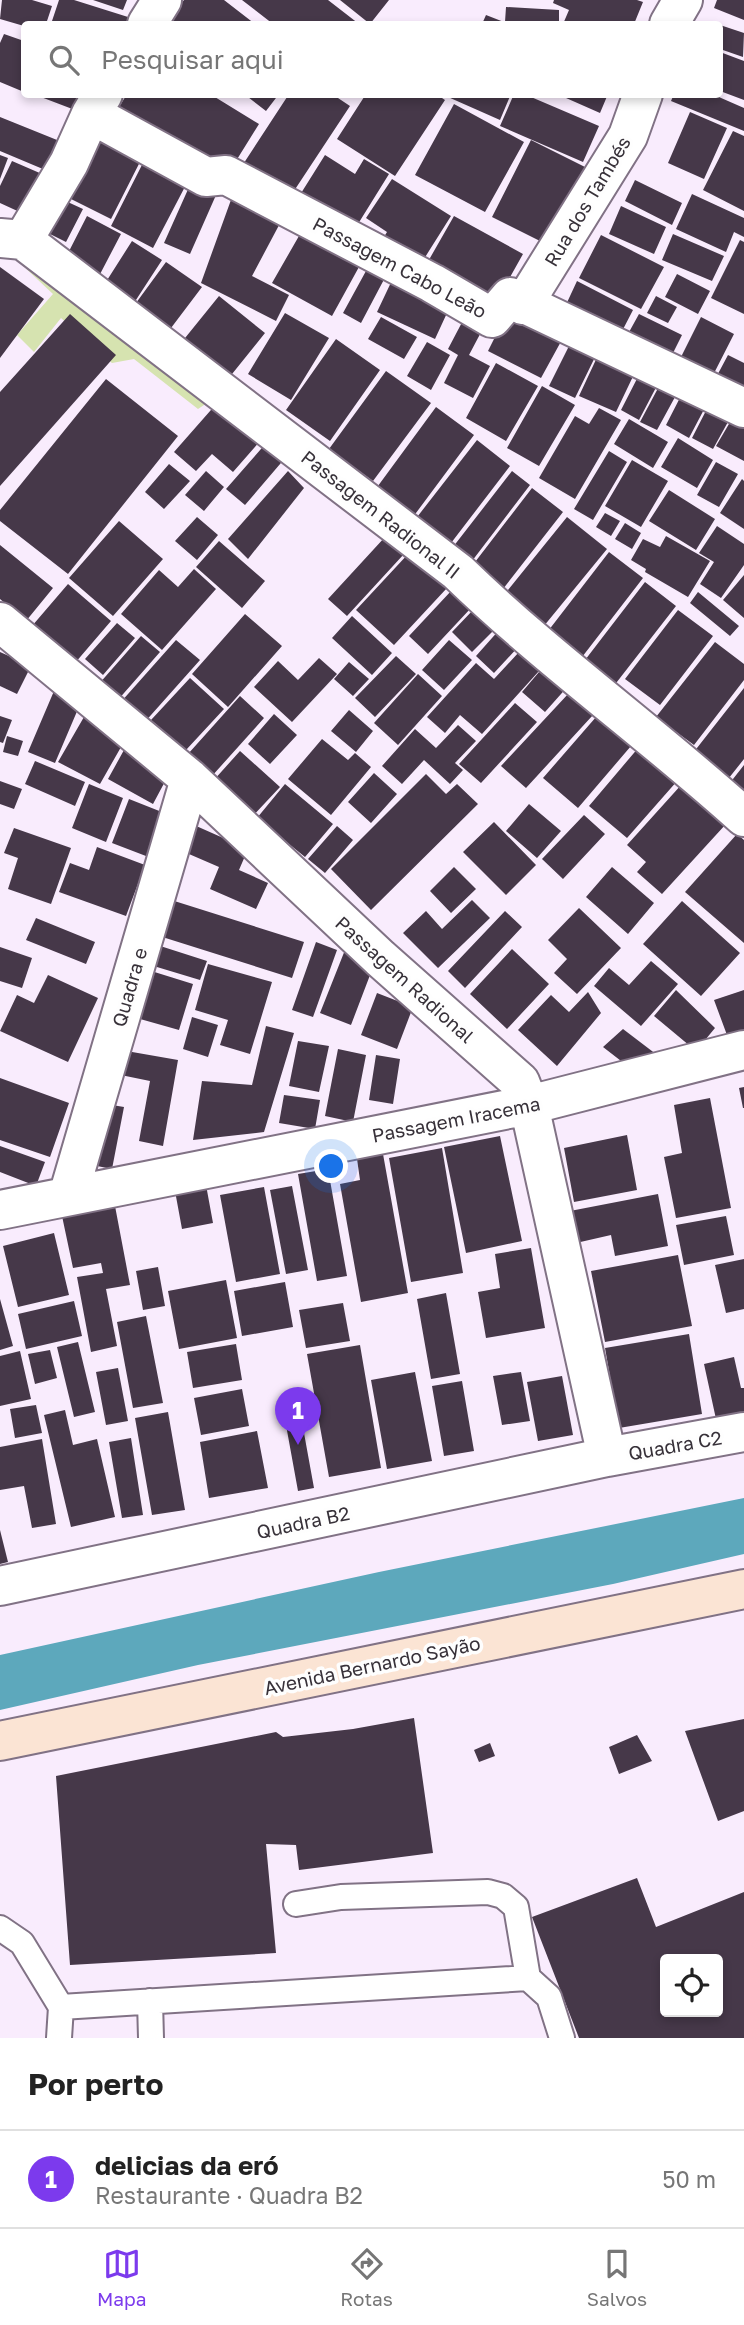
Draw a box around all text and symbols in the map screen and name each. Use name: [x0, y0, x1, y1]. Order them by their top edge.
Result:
search box: [21, 21, 723, 98]
icon: search: [45, 41, 83, 79]
text: Pesquisar aqui: [101, 44, 284, 75]
street label: Rua dos Tambés: [539, 132, 635, 270]
street label: Passagem Cabo Leão: [309, 211, 491, 323]
street label: Passagem Radional II: [297, 445, 465, 583]
street label: Passagem Radional: [331, 911, 479, 1047]
street label: Quadra e: [107, 945, 151, 1029]
street label: Passagem Iracema: [370, 1091, 542, 1147]
your location: [314, 1149, 348, 1183]
pin: 1: [275, 1387, 321, 1445]
street label: Quadra C2: [626, 1425, 724, 1465]
street label: Quadra B2: [254, 1501, 352, 1543]
street label: Avenida Bernardo Sayão: [262, 1631, 482, 1699]
map controls: [660, 1954, 723, 2017]
button: locate: [660, 1954, 723, 2017]
text: Por perto: [28, 2066, 163, 2102]
text: delicias da eró: [95, 2150, 279, 2181]
text: 1: [45, 2165, 57, 2193]
text: 50 m: [662, 2165, 716, 2193]
text: Restaurante · Quadra B2: [95, 2181, 363, 2209]
tab: Mapa: [97, 2245, 146, 2310]
tab: Rotas: [340, 2245, 393, 2310]
tab: Salvos: [587, 2245, 647, 2310]

